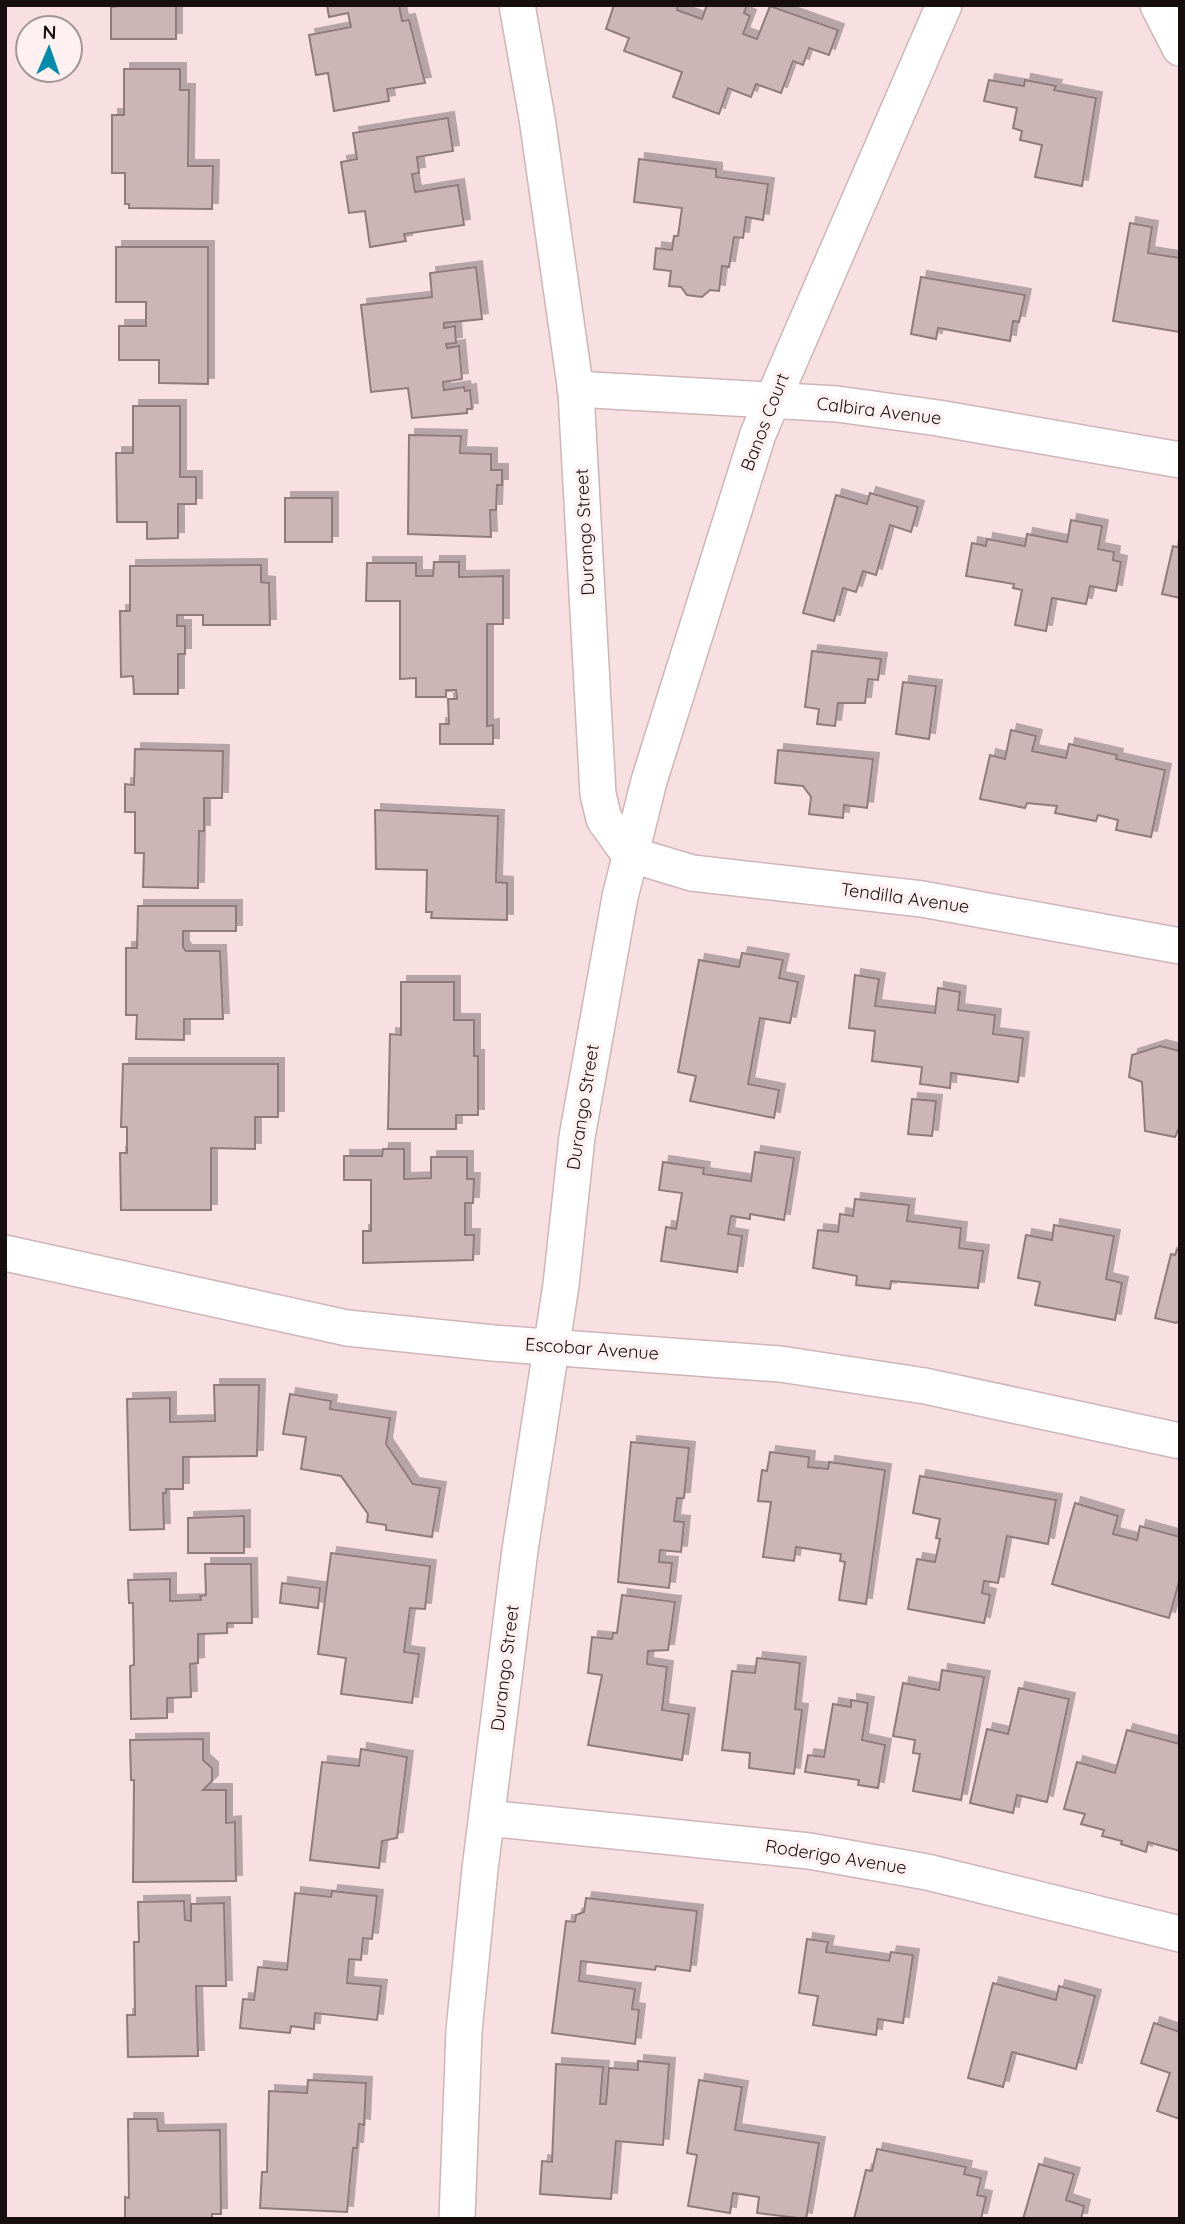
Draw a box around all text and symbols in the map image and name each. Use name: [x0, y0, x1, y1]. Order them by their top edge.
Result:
north arrow: [14, 14, 84, 84]
text: N: [42, 20, 57, 44]
street label: Banos Court: [735, 370, 794, 474]
street label: Calbira Avenue: [815, 391, 943, 430]
street label: Durango Street: [570, 468, 599, 596]
street label: Tendilla Avenue: [839, 877, 971, 918]
street label: Durango Street: [561, 1042, 604, 1171]
street label: Escobar Avenue: [524, 1332, 660, 1365]
street label: Durango Street: [485, 1603, 524, 1732]
street label: Roderigo Avenue: [764, 1834, 908, 1879]

